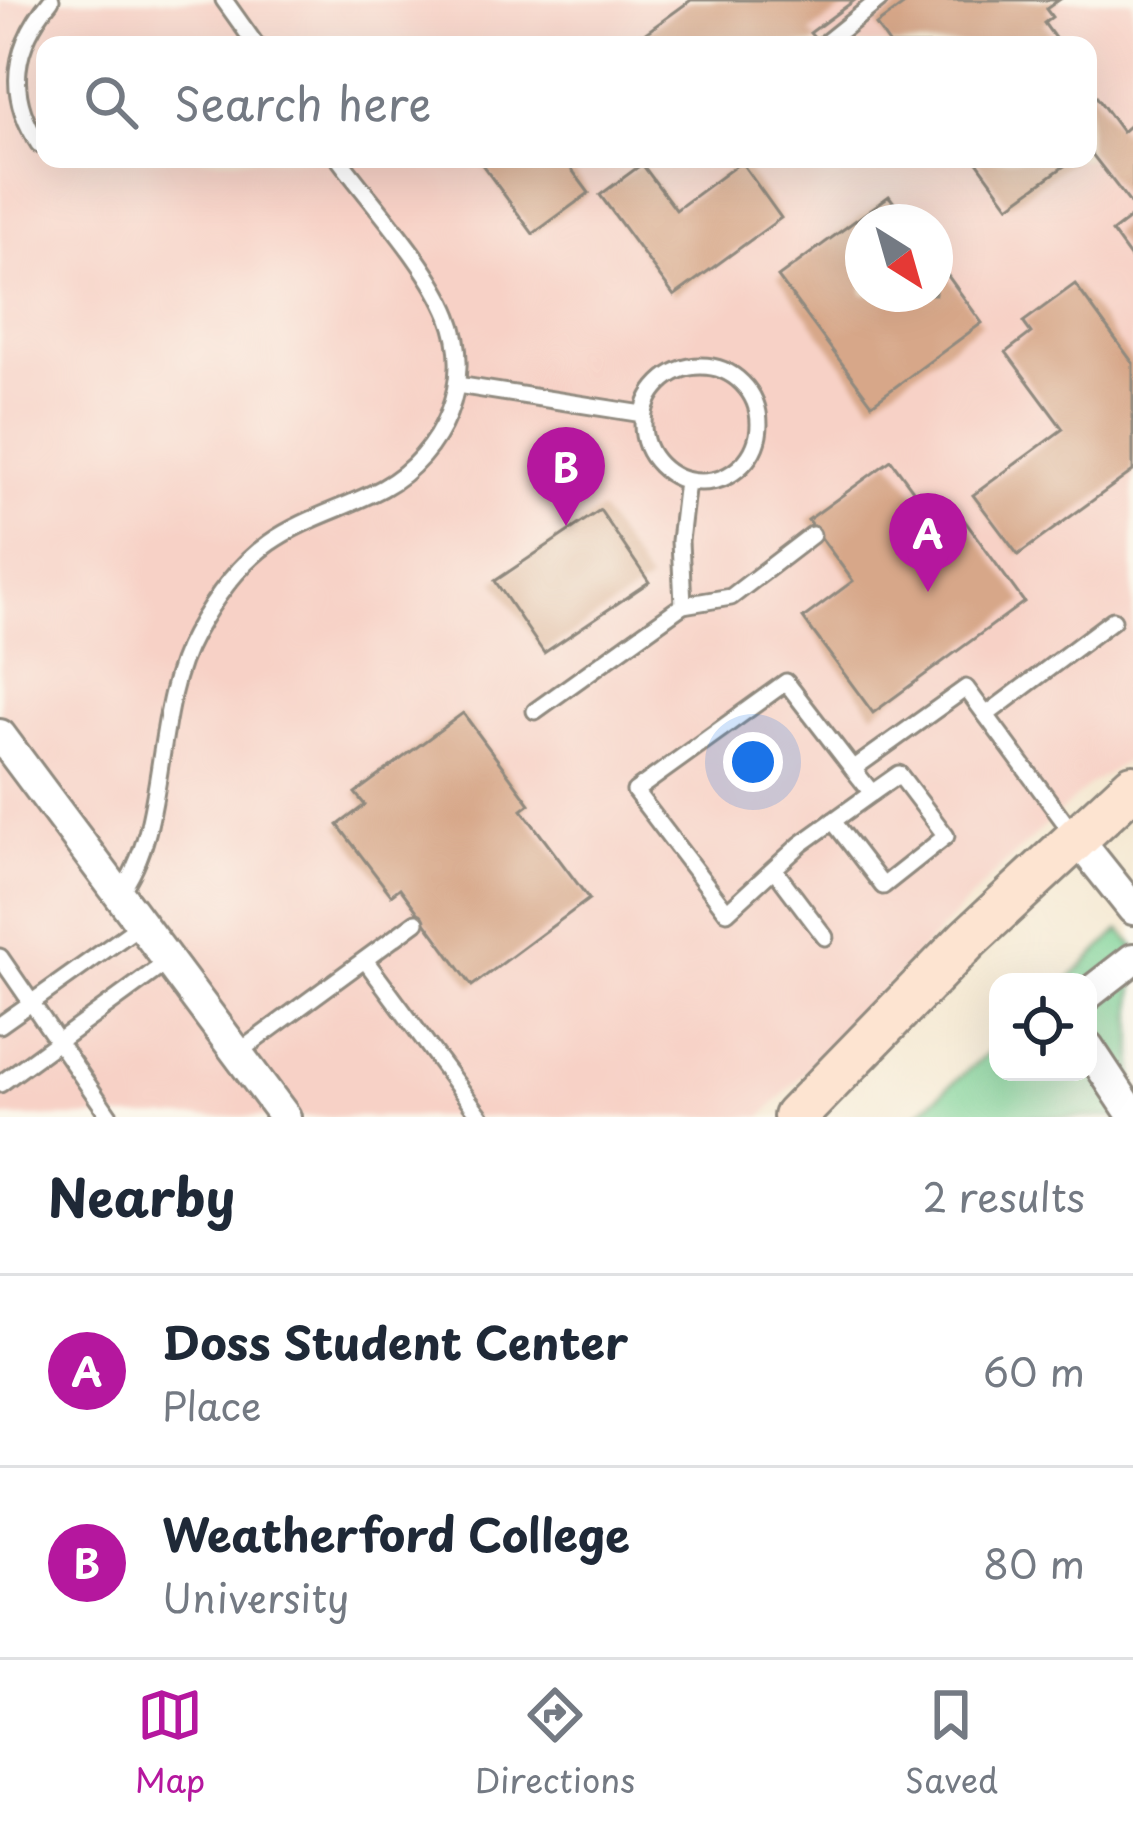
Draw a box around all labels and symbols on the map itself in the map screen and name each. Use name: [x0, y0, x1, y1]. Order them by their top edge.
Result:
north arrow: [845, 204, 953, 312]
pin: B: [527, 427, 605, 526]
pin: A: [889, 493, 967, 592]
your location: [723, 732, 783, 792]

